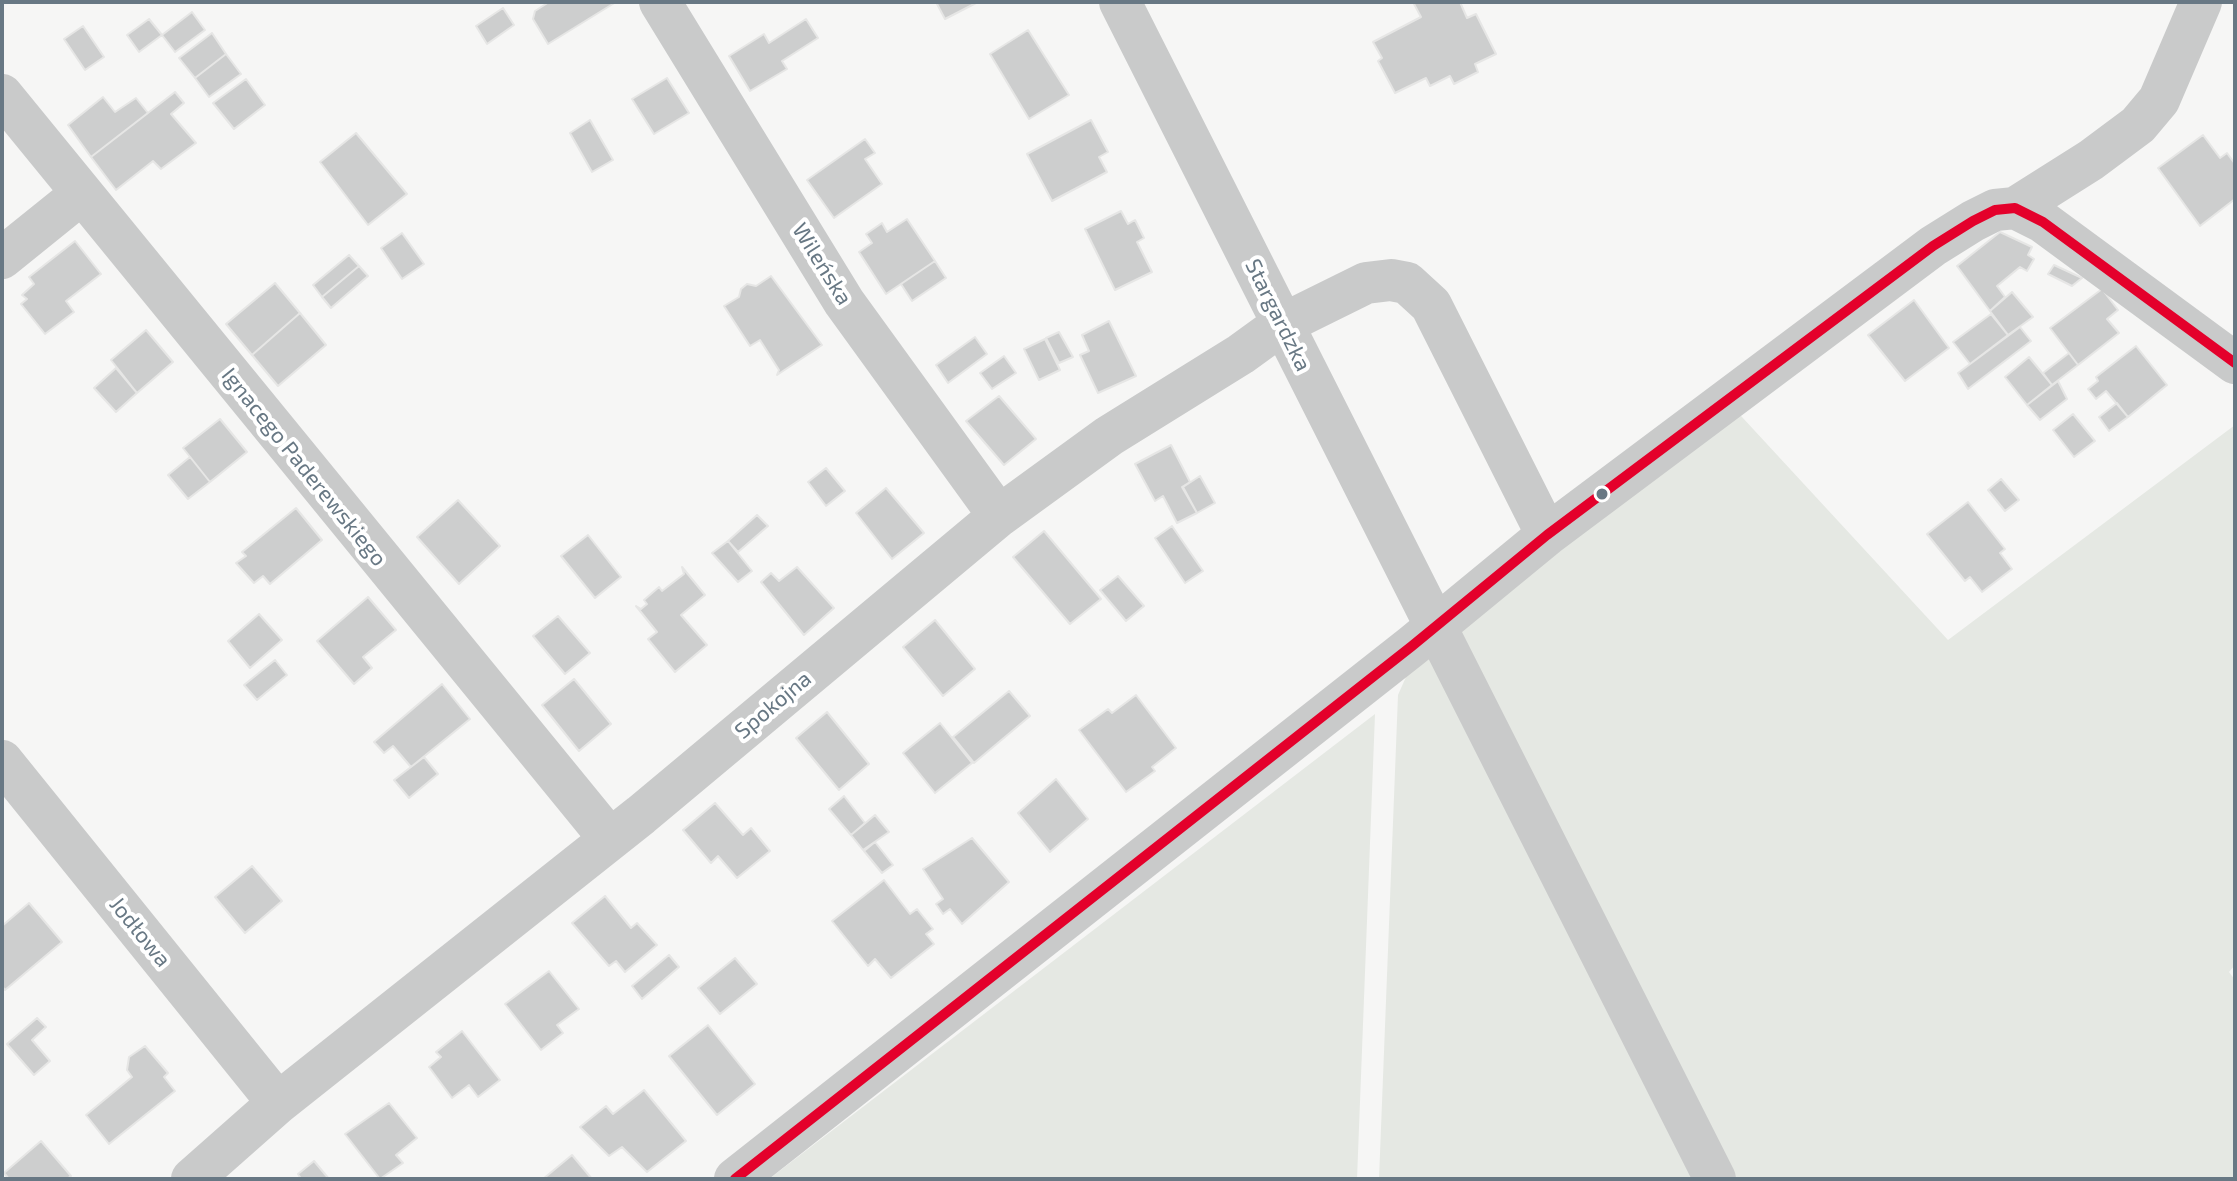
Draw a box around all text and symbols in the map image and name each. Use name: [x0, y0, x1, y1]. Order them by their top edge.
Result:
street label: Wileńska: [786, 218, 858, 310]
street label: Stargardzka: [1240, 255, 1316, 375]
street label: Ignacego Paderewskiego: [216, 363, 392, 571]
unlabelled marker: [1594, 486, 1610, 502]
street label: Spokojna: [730, 666, 816, 744]
street label: Jodłowa: [104, 892, 176, 972]

